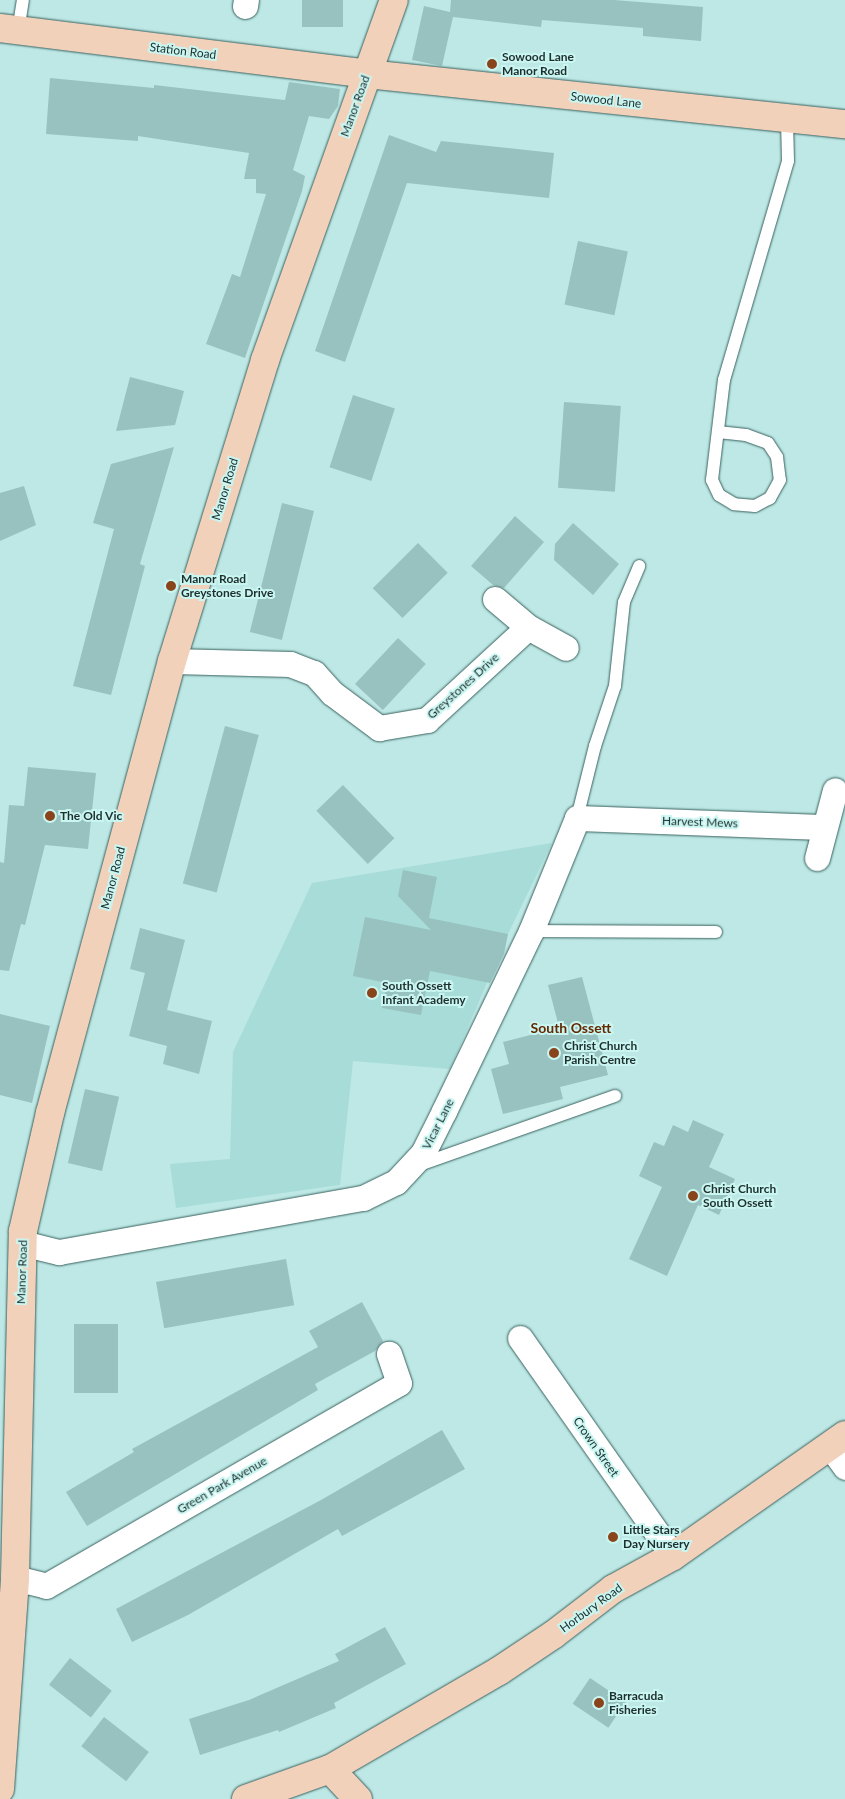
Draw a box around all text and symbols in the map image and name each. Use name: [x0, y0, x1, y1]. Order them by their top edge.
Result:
street label: Station Road: [149, 40, 217, 62]
place label: Sowood Lane Manor Road: [502, 50, 574, 78]
marker: Sowood Lane Manor Road: [486, 58, 498, 70]
street label: Manor Road: [337, 73, 373, 139]
street label: Sowood Lane: [570, 89, 642, 111]
street label: Manor Road: [209, 456, 241, 522]
place label: Manor Road Greystones Drive: [181, 572, 273, 600]
marker: Manor Road Greystones Drive: [165, 580, 177, 592]
street label: Greystones Drive: [424, 650, 502, 722]
place label: The Old Vic: [60, 809, 123, 823]
marker: The Old Vic: [44, 810, 56, 822]
street label: Harvest Mews: [662, 813, 738, 831]
street label: Manor Road: [98, 845, 128, 911]
place label: South Ossett Infant Academy: [382, 979, 466, 1007]
marker: South Ossett Infant Academy: [366, 987, 378, 999]
district label: South Ossett: [531, 1020, 611, 1036]
place label: Christ Church Parish Centre: [564, 1039, 637, 1067]
marker: Christ Church Parish Centre: [548, 1047, 560, 1059]
street label: Vicar Lane: [419, 1096, 457, 1152]
place label: Christ Church South Ossett: [703, 1182, 776, 1210]
marker: Christ Church South Ossett: [687, 1190, 699, 1202]
street label: Manor Road: [14, 1240, 30, 1304]
street label: Crown Street: [570, 1414, 622, 1480]
street label: Green Park Avenue: [174, 1453, 270, 1517]
place label: Little Stars Day Nursery: [623, 1523, 690, 1551]
marker: Little Stars Day Nursery: [607, 1531, 619, 1543]
street label: Horbury Road: [557, 1580, 625, 1636]
place label: Barracuda Fisheries: [609, 1689, 663, 1717]
marker: Barracuda Fisheries: [593, 1697, 605, 1709]

